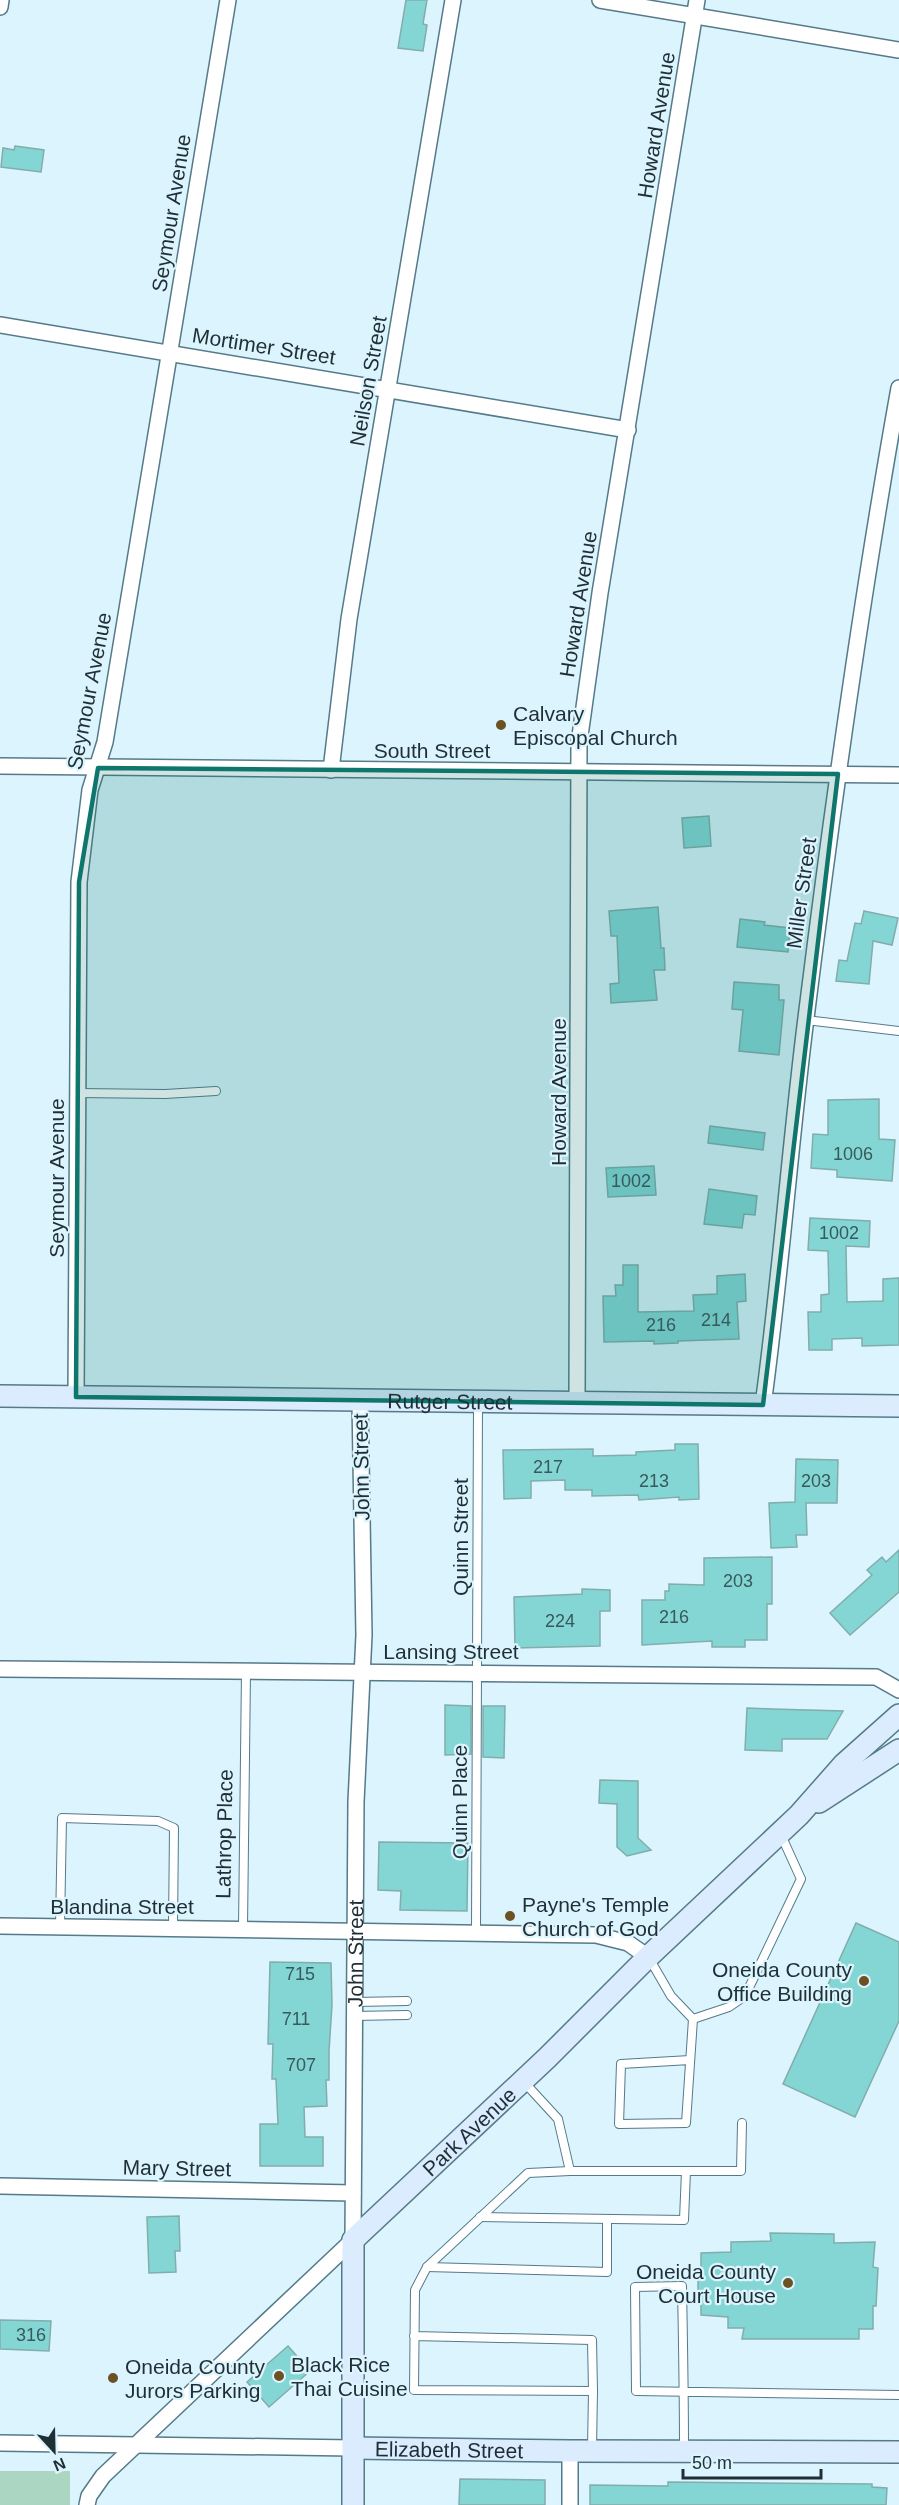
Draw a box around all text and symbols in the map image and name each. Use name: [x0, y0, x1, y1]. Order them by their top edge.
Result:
street label: Howard Avenue: [633, 50, 679, 200]
street label: Seymour Avenue: [147, 132, 195, 294]
street label: Neilson Street: [345, 314, 391, 448]
street label: Mortimer Street: [191, 323, 337, 369]
street label: Howard Avenue: [555, 529, 601, 679]
street label: Seymour Avenue: [62, 610, 116, 772]
place label: Calvary Episcopal Church: [513, 702, 678, 749]
marker: Calvary Episcopal Church: [494, 718, 508, 732]
street label: South Street: [374, 739, 491, 762]
street label: Miller Street: [782, 836, 820, 950]
street label: Howard Avenue: [547, 1018, 570, 1166]
street label: Seymour Avenue: [45, 1098, 68, 1258]
house number: 1006: [833, 1144, 873, 1164]
house number: 1002: [611, 1171, 651, 1191]
house number: 1002: [819, 1223, 859, 1243]
house number: 214: [701, 1310, 731, 1330]
house number: 216: [646, 1315, 676, 1335]
street label: Rutger Street: [387, 1389, 513, 1413]
street label: John Street: [349, 1413, 373, 1521]
house number: 217: [533, 1457, 563, 1477]
house number: 213: [639, 1471, 669, 1491]
house number: 203: [801, 1471, 831, 1491]
street label: Quinn Street: [449, 1478, 472, 1596]
house number: 203: [723, 1571, 753, 1591]
house number: 216: [659, 1607, 689, 1627]
house number: 224: [545, 1611, 575, 1631]
street label: Lansing Street: [383, 1640, 519, 1663]
street label: Quinn Place: [448, 1745, 471, 1859]
street label: Lathrop Place: [211, 1769, 237, 1899]
place label: Payne's Temple Church of God: [522, 1893, 669, 1940]
street label: Blandina Street: [50, 1895, 194, 1918]
street label: John Street: [343, 1899, 367, 2007]
marker: Payne's Temple Church of God: [503, 1909, 517, 1923]
place label: Oneida County Office Building: [712, 1958, 852, 2005]
house number: 715: [285, 1964, 315, 1984]
marker: Oneida County Office Building: [857, 1974, 871, 1988]
house number: 711: [282, 2009, 310, 2029]
house number: 707: [286, 2055, 316, 2075]
street label: Park Avenue: [418, 2082, 520, 2180]
street label: Mary Street: [123, 2156, 232, 2180]
place label: Oneida County Court House: [636, 2260, 776, 2307]
marker: Oneida County Court House: [781, 2276, 795, 2290]
house number: 316: [16, 2325, 46, 2345]
place label: Black Rice Thai Cuisine: [291, 2353, 408, 2400]
place label: Oneida County Jurors Parking: [125, 2355, 266, 2402]
marker: Black Rice Thai Cuisine: [272, 2369, 286, 2383]
marker: Oneida County Jurors Parking: [106, 2371, 120, 2385]
north arrow: [24, 2421, 84, 2481]
street label: Elizabeth Street: [375, 2437, 523, 2462]
scale bar: [683, 2442, 821, 2480]
text: 50 m: [692, 2453, 732, 2473]
text: N: [51, 2454, 68, 2474]

